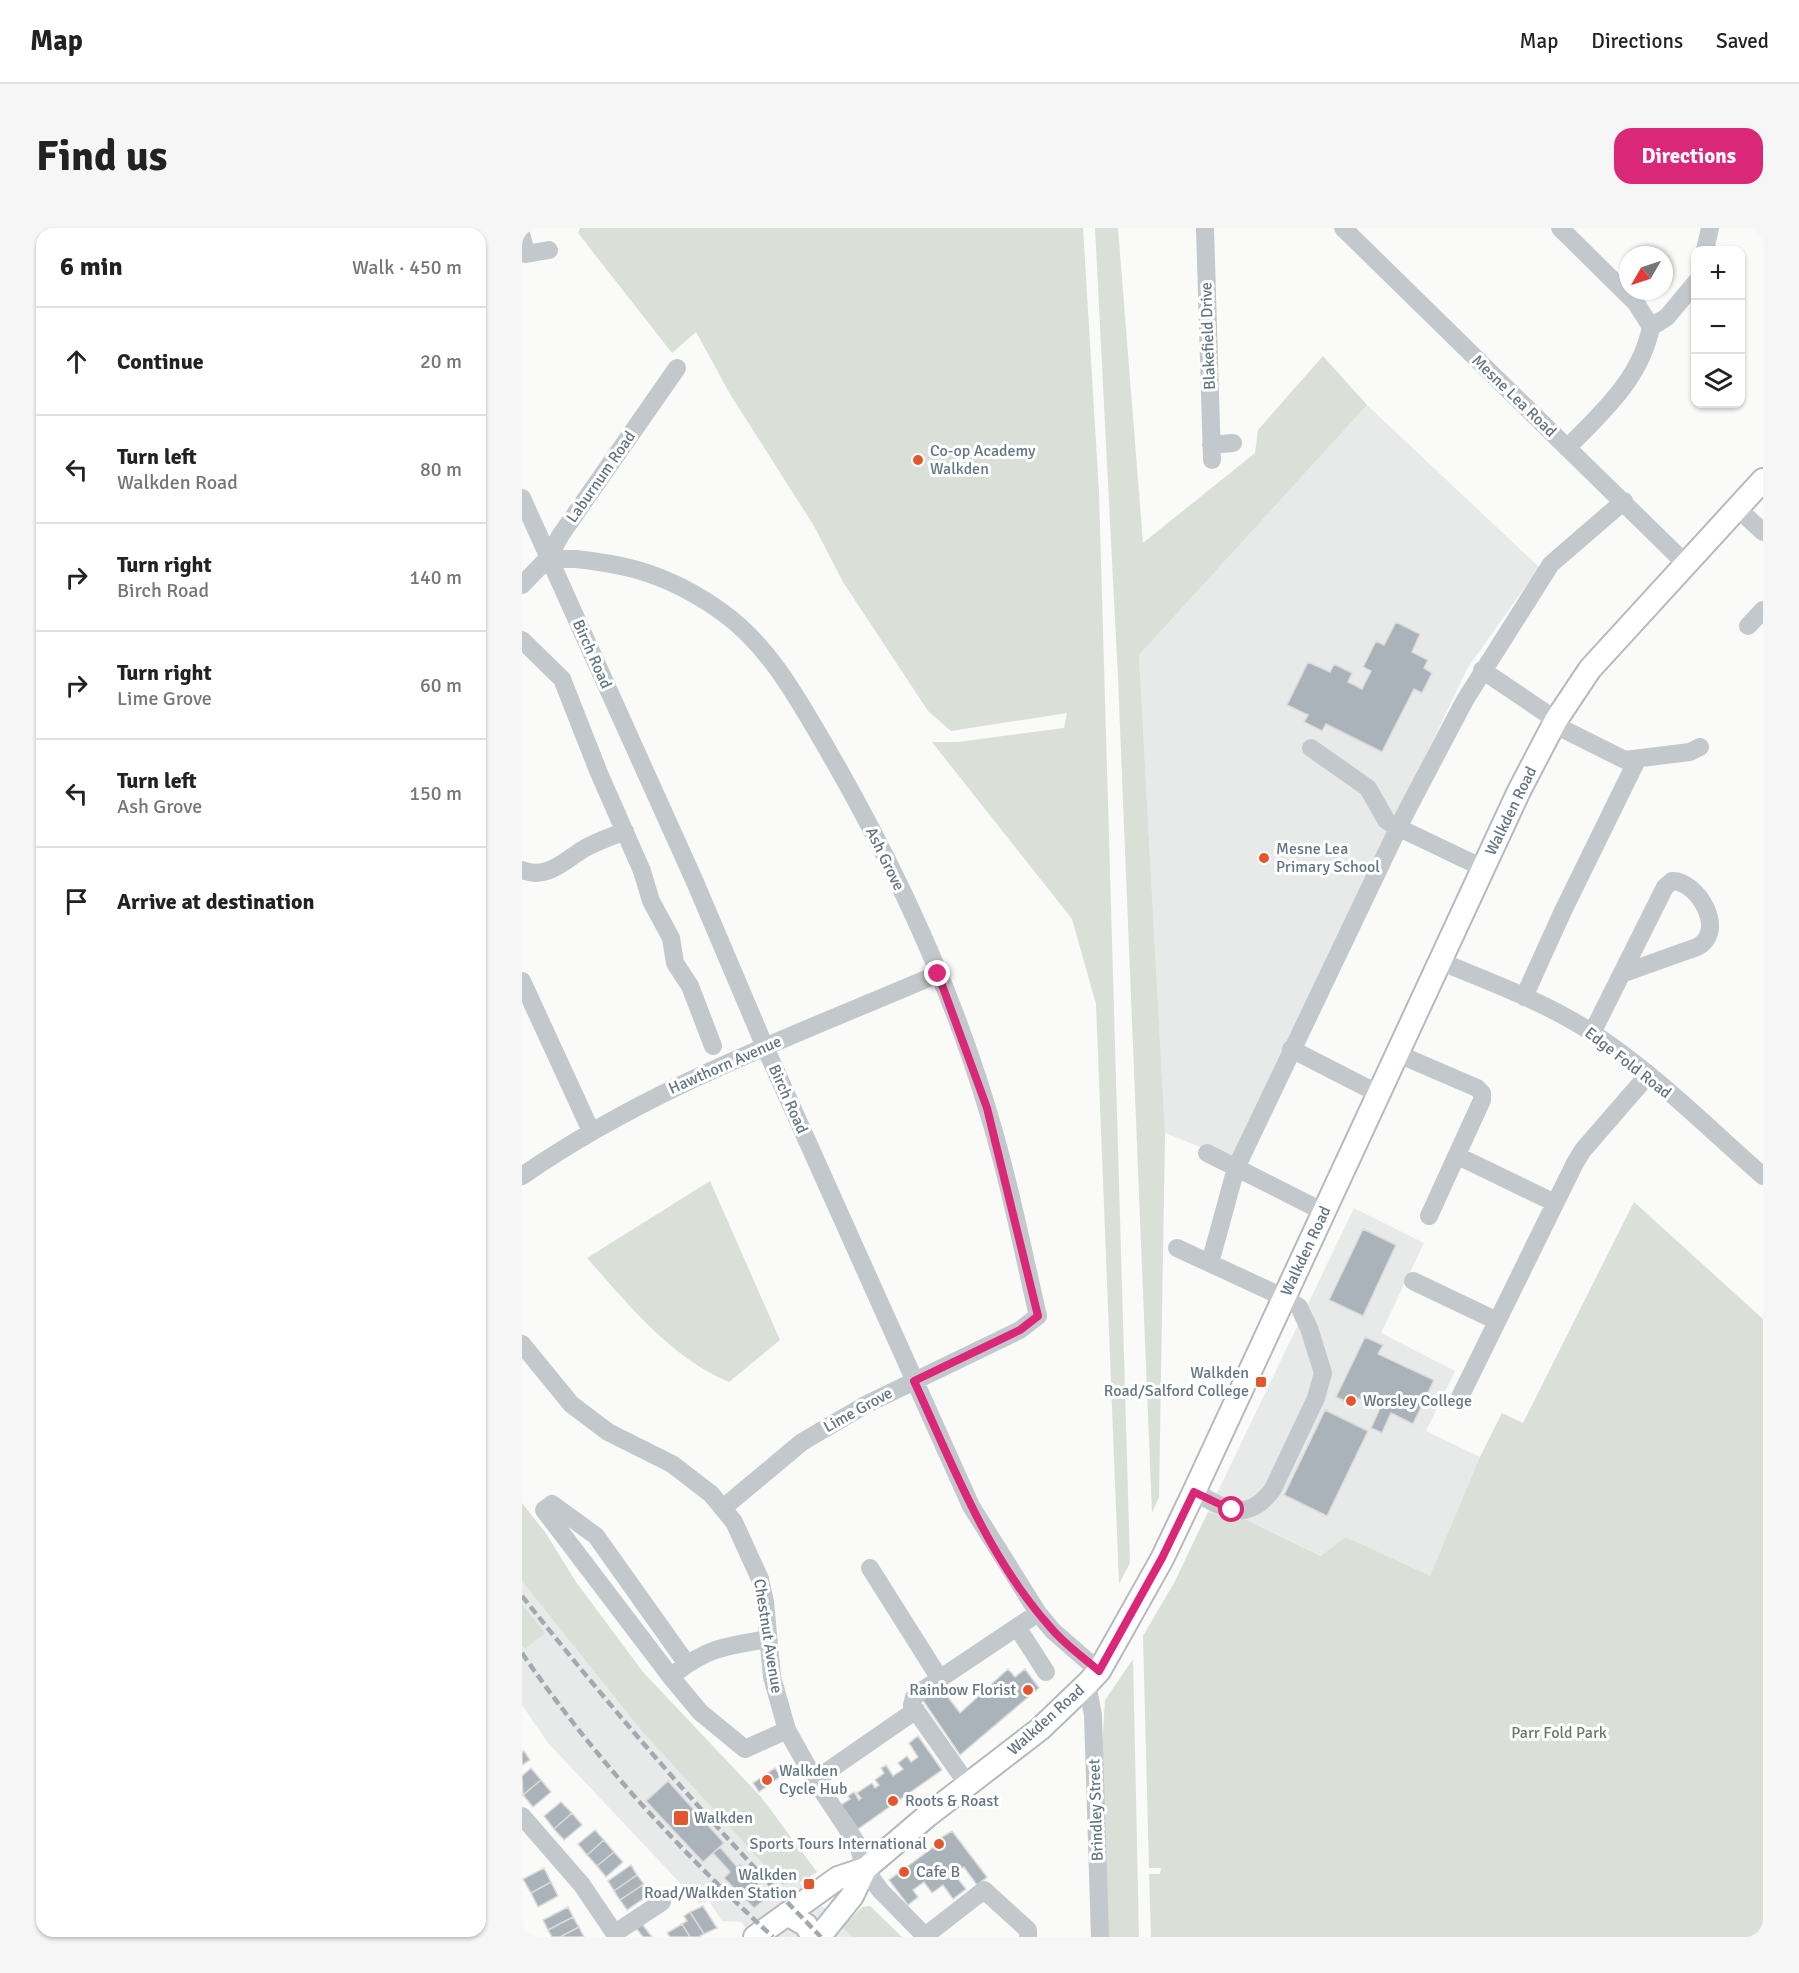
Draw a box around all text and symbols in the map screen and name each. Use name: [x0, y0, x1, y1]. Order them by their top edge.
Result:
text: Map: [30, 24, 83, 58]
text: Map: [1520, 28, 1558, 54]
text: Directions: [1591, 28, 1683, 54]
text: Saved: [1716, 28, 1769, 54]
button: Directions: [1614, 128, 1763, 184]
text: Find us: [36, 131, 167, 182]
north arrow: [1619, 246, 1673, 300]
map controls: [1691, 246, 1745, 408]
button: +: [1691, 246, 1745, 300]
text: 6 min: [60, 251, 123, 283]
text: Walk · 450 m: [352, 255, 462, 280]
street label: Blakefield Drive: [1196, 282, 1220, 390]
button: −: [1691, 300, 1745, 354]
icon: ahead: [60, 345, 93, 378]
text: Continue: [117, 348, 204, 375]
text: 20 m: [420, 349, 462, 374]
street label: Mesne Lea Road: [1467, 351, 1561, 441]
button: layers: [1691, 354, 1745, 408]
street label: Laburnum Road: [562, 427, 640, 527]
place label: Co-op Academy Walkden: [930, 441, 1036, 479]
text: Turn left: [117, 443, 197, 470]
icon: left: [60, 453, 93, 486]
marker: Co-op Academy Walkden: [911, 453, 925, 467]
text: 80 m: [420, 457, 462, 482]
text: Walkden Road: [117, 470, 238, 495]
text: Turn right: [117, 551, 212, 578]
icon: right: [60, 561, 93, 594]
text: 140 m: [409, 565, 462, 590]
text: Birch Road: [117, 578, 209, 603]
street label: Birch Road: [568, 616, 616, 692]
text: Turn right: [117, 659, 212, 686]
icon: right: [60, 669, 93, 702]
text: 60 m: [420, 673, 462, 698]
text: Lime Grove: [117, 686, 212, 711]
street label: Walkden Road: [1481, 763, 1541, 859]
text: Turn left: [117, 767, 197, 794]
icon: left: [60, 777, 93, 810]
text: 150 m: [409, 781, 462, 806]
text: Ash Grove: [117, 794, 202, 819]
street label: Ash Grove: [861, 824, 909, 894]
place label: Mesne Lea Primary School: [1276, 839, 1380, 877]
marker: Mesne Lea Primary School: [1257, 851, 1271, 865]
icon: arrive: [60, 885, 93, 918]
text: Arrive at destination: [117, 888, 314, 915]
route end: [924, 960, 950, 986]
street label: Edge Fold Road: [1581, 1023, 1675, 1103]
street label: Hawthorn Avenue: [666, 1031, 784, 1099]
street label: Birch Road: [764, 1061, 812, 1137]
street label: Walkden Road: [1277, 1203, 1335, 1299]
place label: Walkden Road/Salford College: [1104, 1363, 1249, 1401]
marker: Walkden Road/Salford College: [1254, 1375, 1268, 1389]
street label: Lime Grove: [820, 1383, 896, 1437]
place label: Worsley College: [1363, 1391, 1472, 1411]
marker: Worsley College: [1344, 1394, 1358, 1408]
route start: [1218, 1496, 1244, 1522]
street label: Chestnut Avenue: [749, 1577, 787, 1695]
place label: Rainbow Florist: [909, 1680, 1016, 1700]
street label: Walkden Road: [1003, 1680, 1089, 1760]
marker: Rainbow Florist: [1021, 1683, 1035, 1697]
park label: Parr Fold Park: [1511, 1723, 1607, 1743]
street label: Brindley Street: [1084, 1758, 1108, 1861]
place label: Walkden Cycle Hub: [779, 1761, 848, 1799]
marker: Walkden Cycle Hub: [760, 1773, 774, 1787]
place label: Roots & Roast: [905, 1791, 999, 1811]
marker: Roots & Roast: [886, 1794, 900, 1808]
place label: Walkden: [694, 1808, 753, 1828]
marker: Walkden: [672, 1809, 690, 1827]
place label: Sports Tours International: [750, 1834, 927, 1854]
marker: Sports Tours International: [932, 1837, 946, 1851]
place label: Cafe B: [916, 1862, 960, 1882]
place label: Walkden Road/Walkden Station: [644, 1865, 797, 1903]
marker: Cafe B: [897, 1865, 911, 1879]
marker: Walkden Road/Walkden Station: [802, 1877, 816, 1891]

